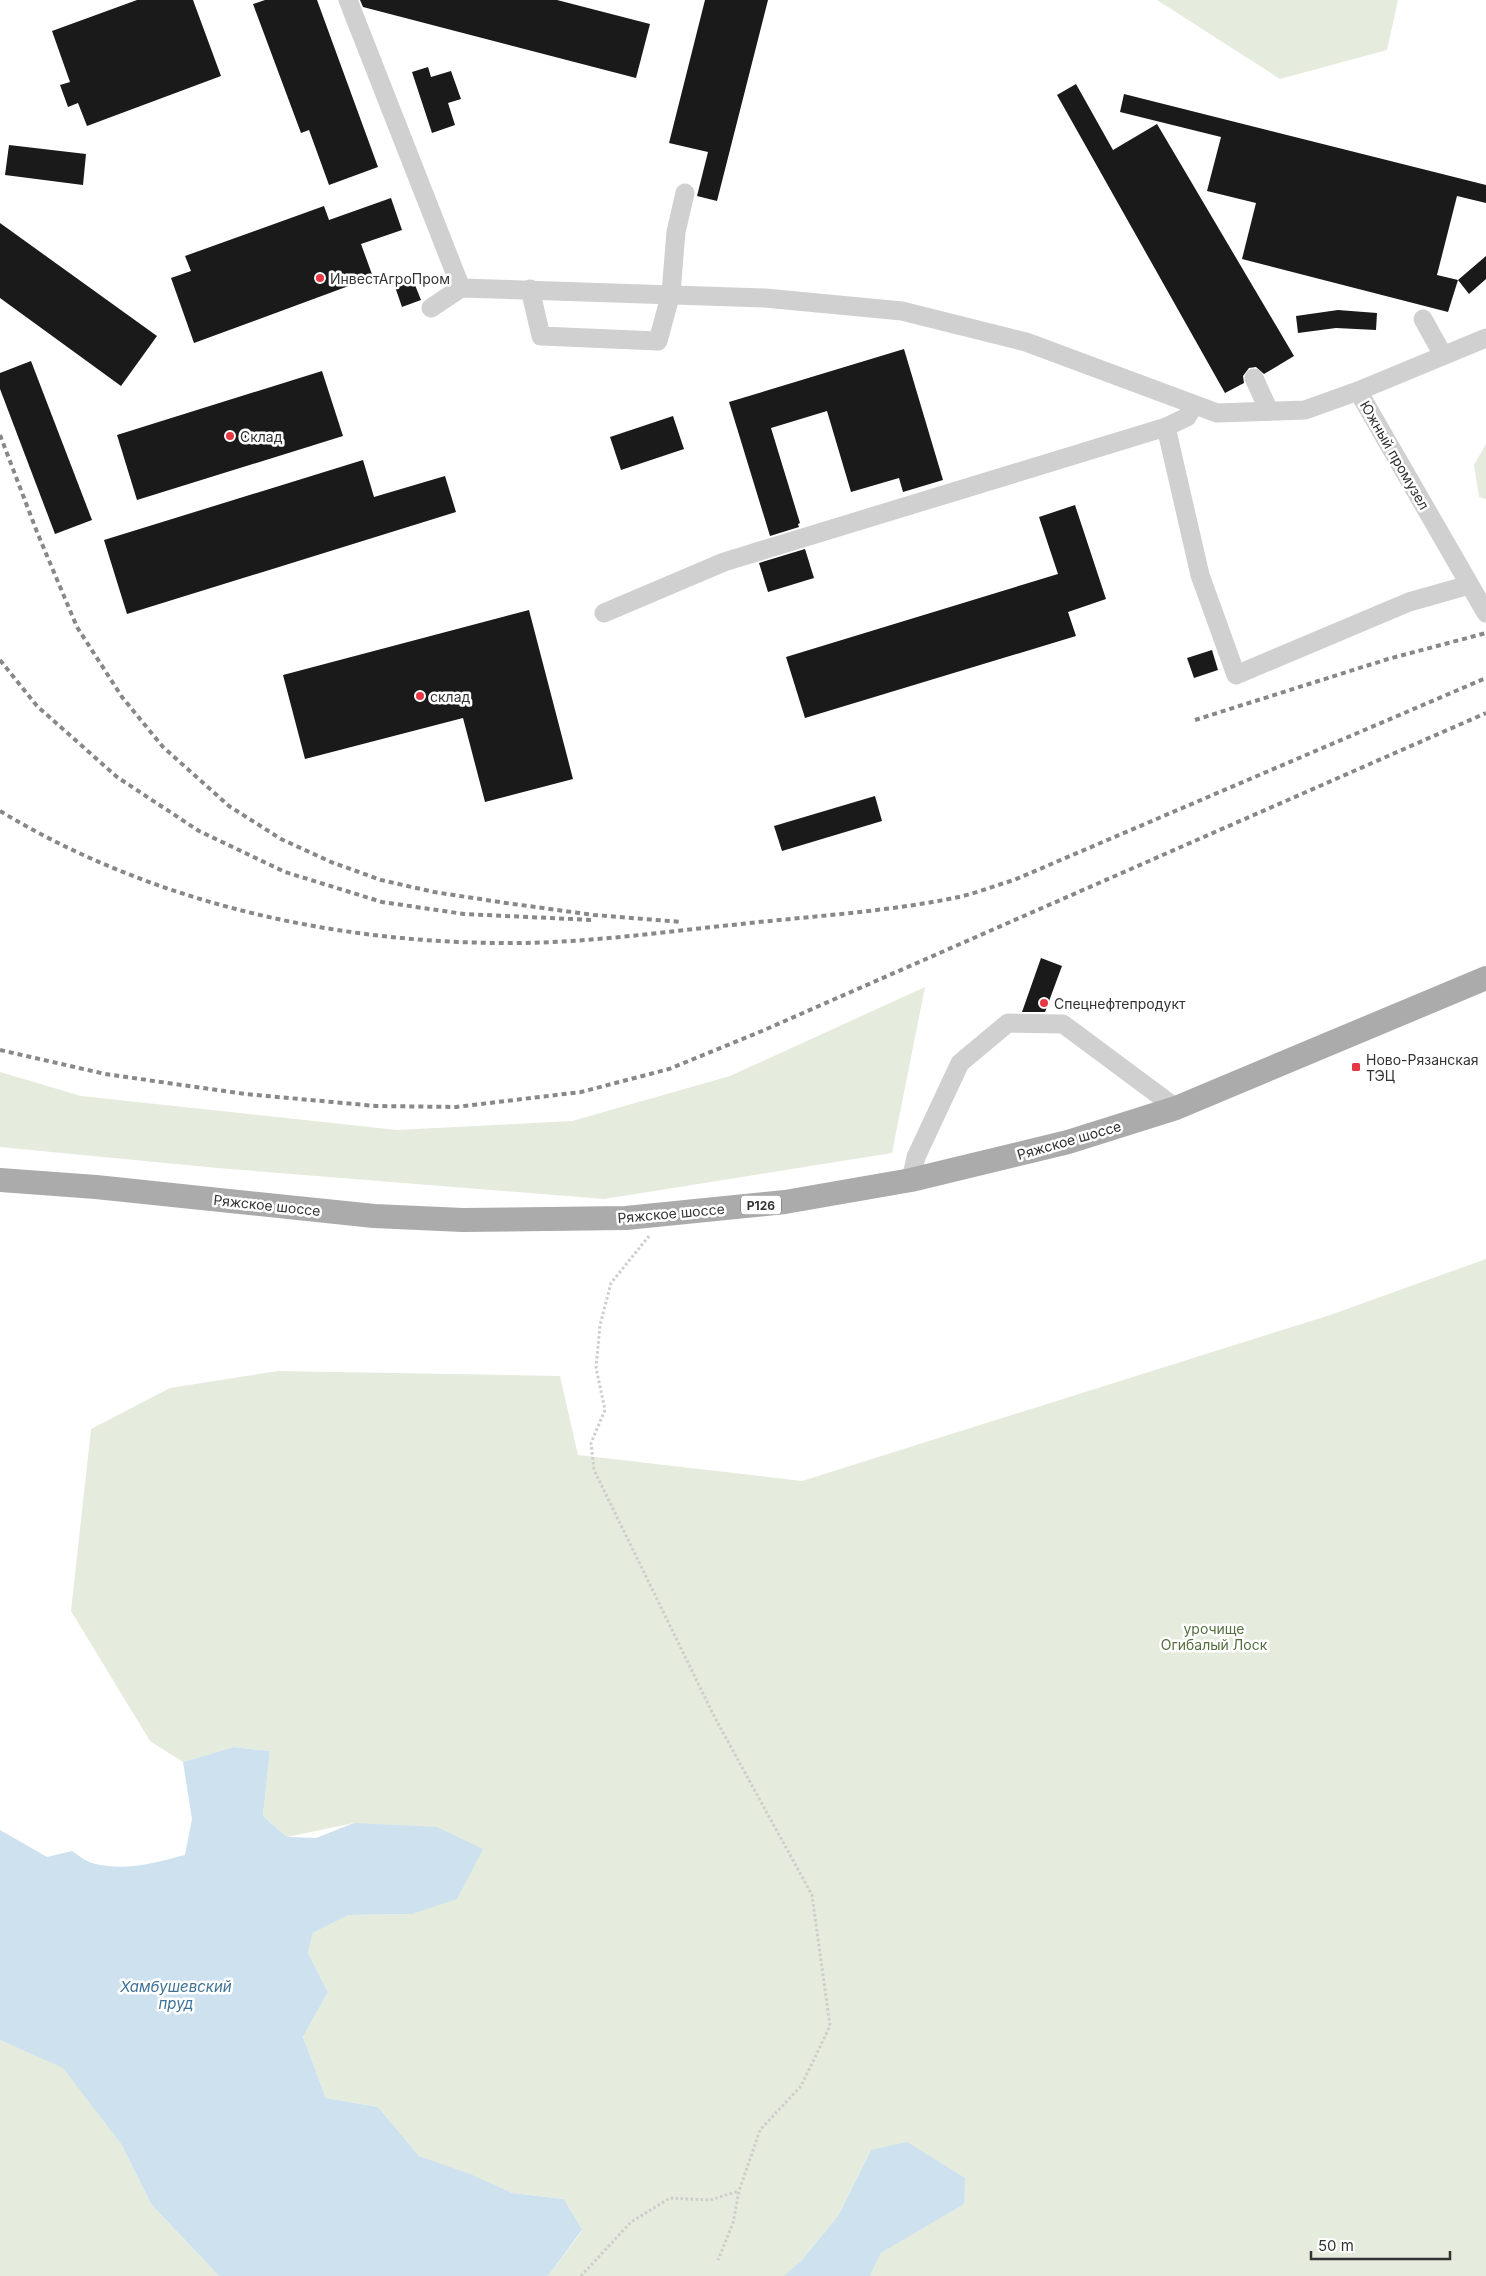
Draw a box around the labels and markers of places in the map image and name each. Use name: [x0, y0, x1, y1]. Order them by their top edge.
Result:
place label: ИнвестАгроПром: [330, 270, 450, 287]
marker: ИнвестАгроПром: [314, 272, 326, 284]
place label: Склад: [240, 428, 283, 445]
marker: Склад: [224, 430, 236, 442]
place label: склад: [430, 688, 471, 705]
marker: склад: [414, 690, 426, 702]
place label: Спецнефтепродукт: [1054, 995, 1186, 1012]
marker: Спецнефтепродукт: [1038, 997, 1050, 1009]
place label: Ново-Рязанская ТЭЦ: [1366, 1051, 1479, 1084]
marker: Ново-Рязанская ТЭЦ: [1350, 1061, 1362, 1073]

